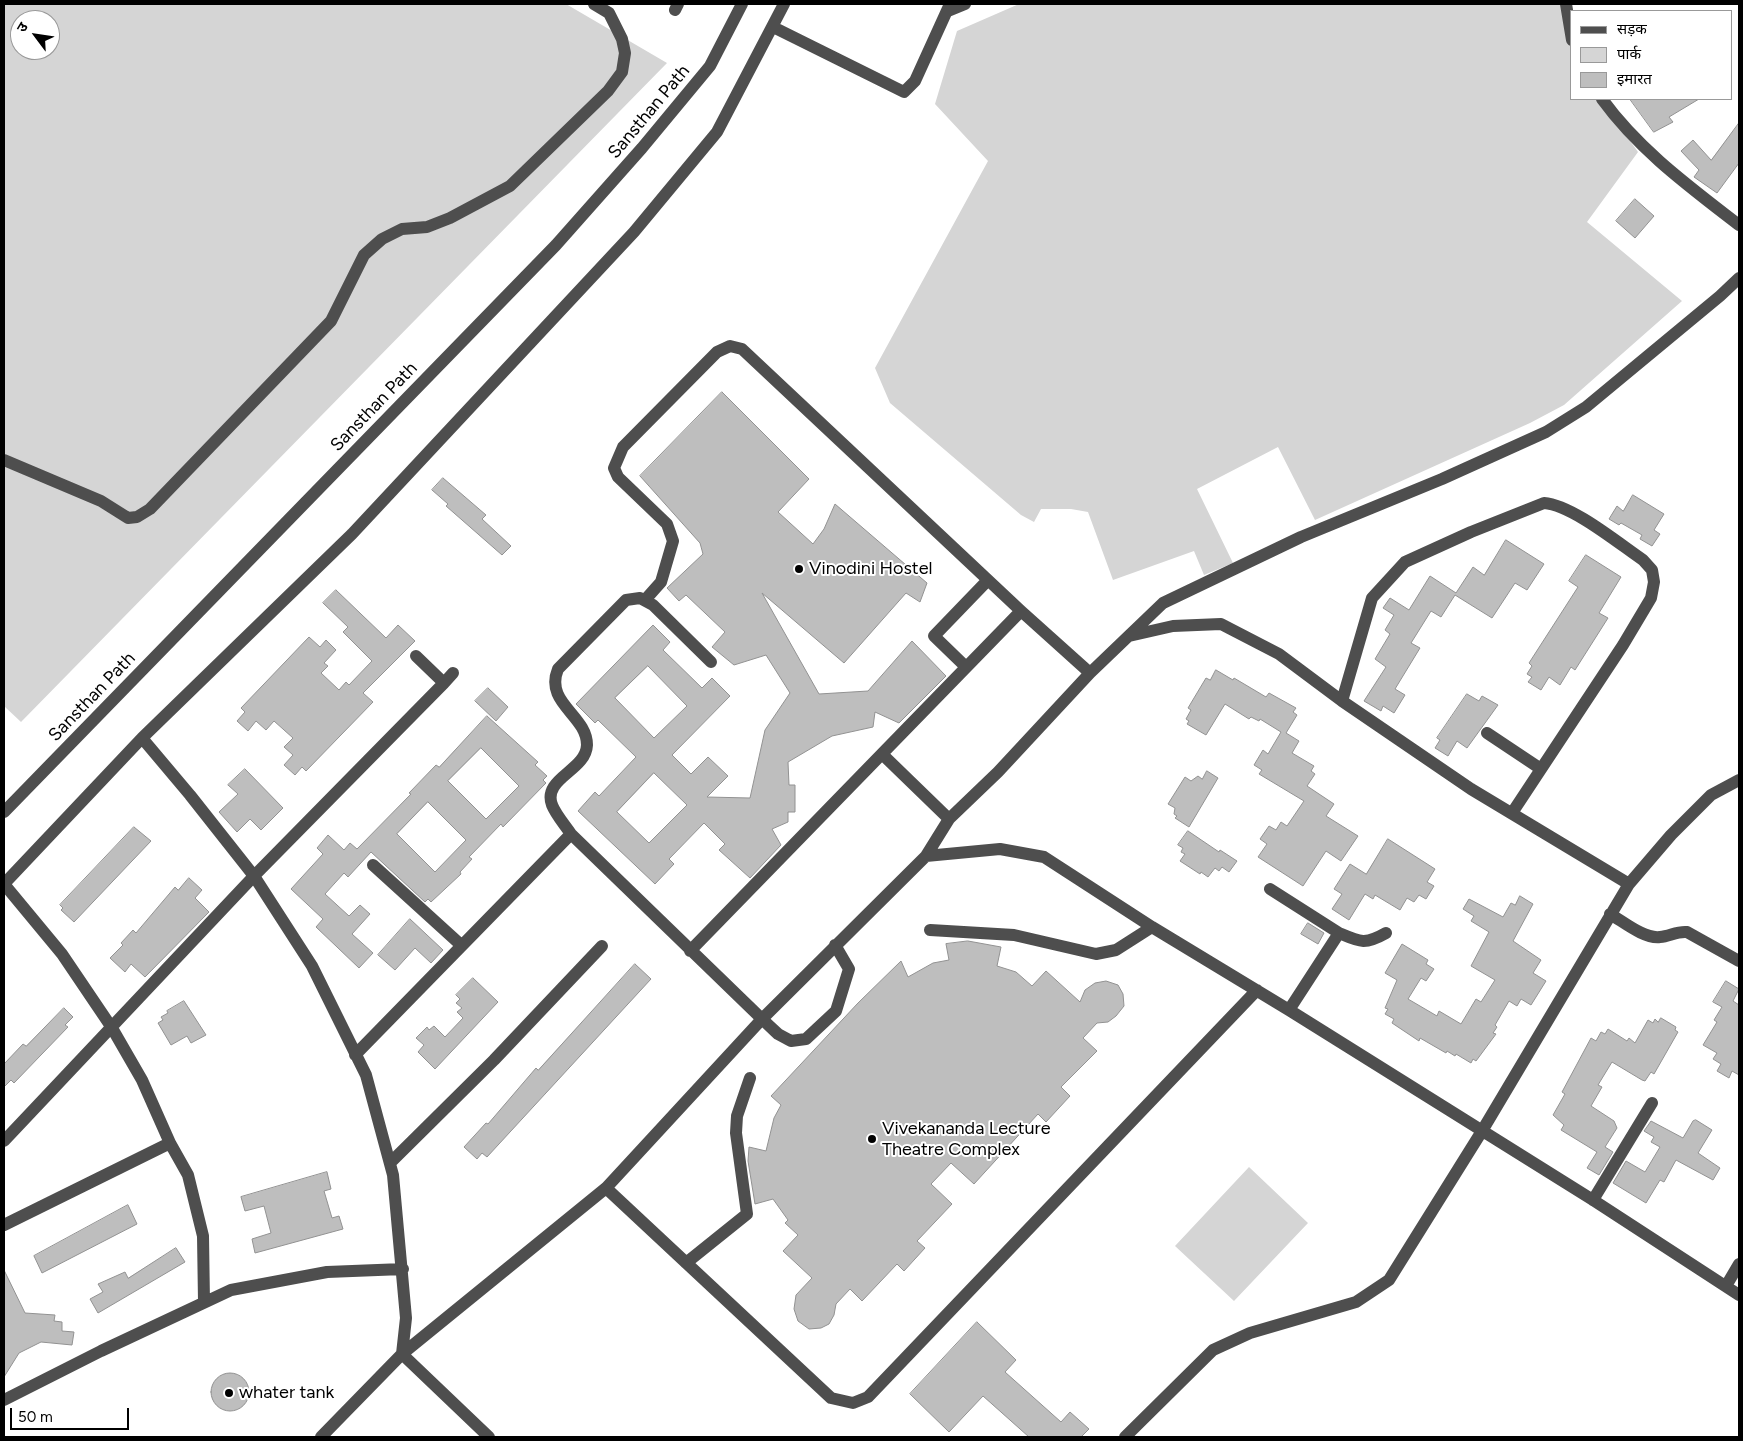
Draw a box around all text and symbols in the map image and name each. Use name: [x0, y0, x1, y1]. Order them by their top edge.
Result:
north arrow: [10, 10, 60, 60]
legend: [1570, 10, 1733, 100]
text: उ: [13, 20, 32, 35]
text: सड़क: [1617, 20, 1647, 38]
text: पार्क: [1617, 45, 1641, 63]
street label: Sansthan Path: [604, 61, 694, 163]
text: इमारत: [1617, 70, 1652, 88]
street label: Sansthan Path: [326, 358, 422, 456]
place label: Vinodini Hostel: [809, 558, 932, 580]
marker: Vinodini Hostel: [793, 563, 805, 575]
street label: Sansthan Path: [44, 648, 140, 746]
place label: Vivekananda Lecture Theatre Complex: [882, 1118, 1050, 1160]
marker: Vivekananda Lecture Theatre Complex: [866, 1133, 878, 1145]
place label: whater tank: [239, 1382, 334, 1404]
marker: whater tank: [223, 1387, 235, 1399]
scale bar: [12, 1398, 131, 1430]
text: 50 m: [18, 1408, 53, 1426]

